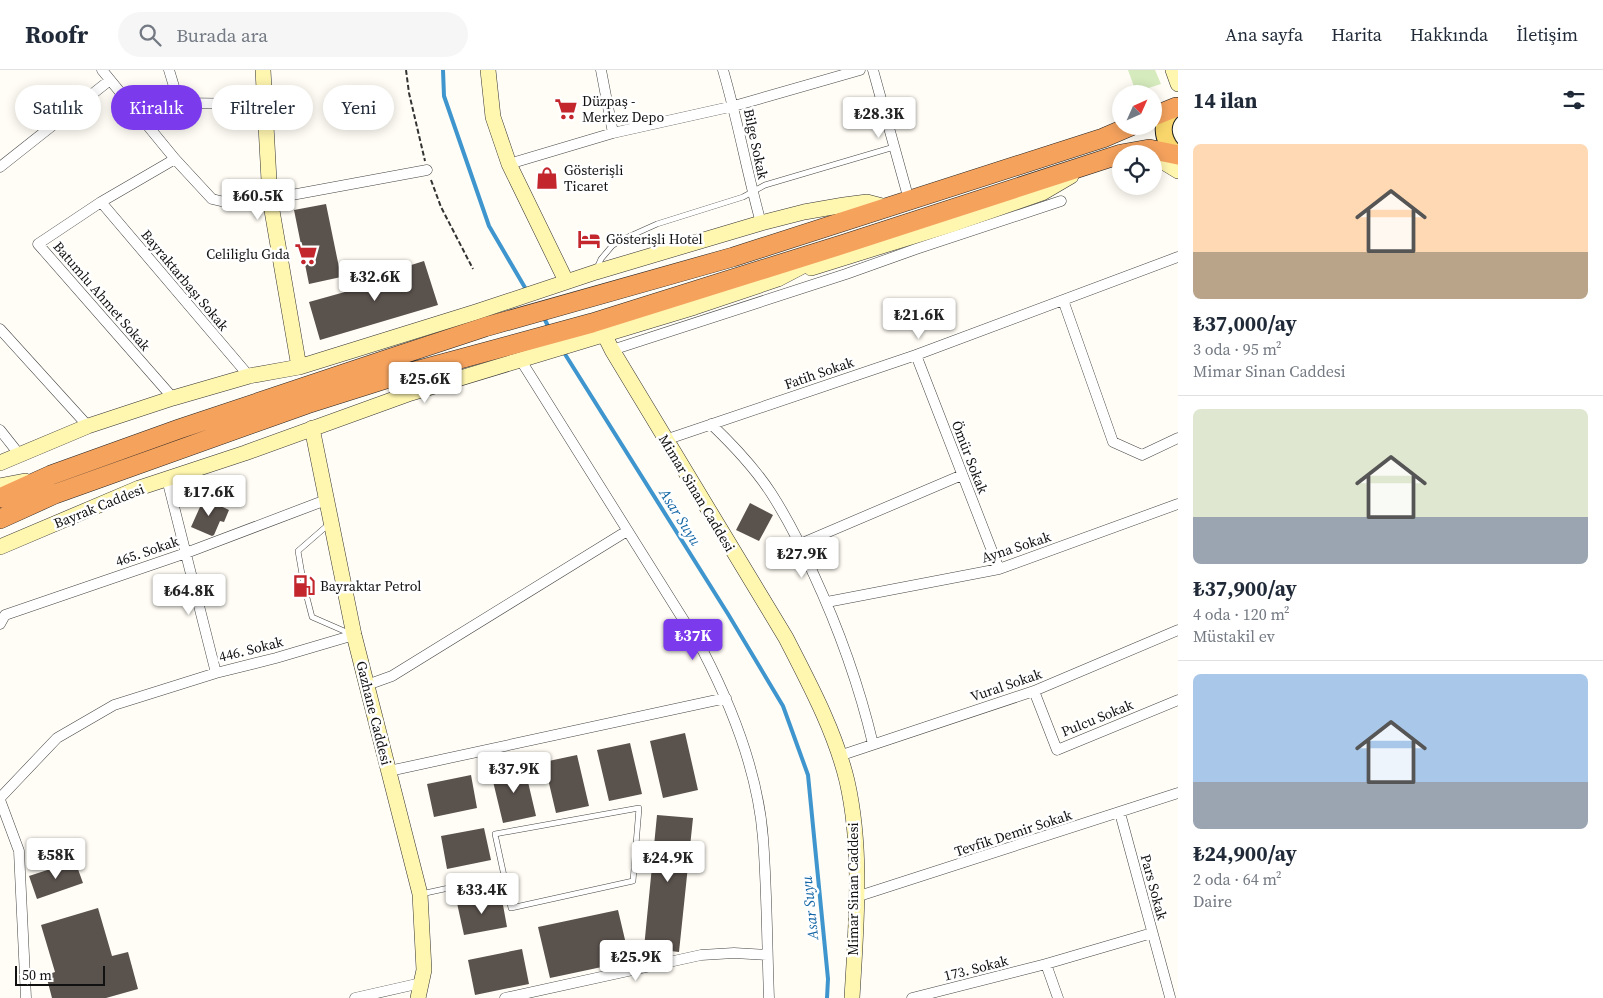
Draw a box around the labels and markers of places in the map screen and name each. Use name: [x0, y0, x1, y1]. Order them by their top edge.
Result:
place label: Düzpaş - Merkez Depo: [582, 91, 665, 127]
supermarket icon: Düzpaş - Merkez Depo: [553, 96, 579, 122]
pin: ₺28.3K: [838, 97, 920, 139]
place label: Gösterişli Ticaret: [564, 160, 623, 196]
shop icon: Gösterişli Ticaret: [534, 165, 560, 191]
pin: ₺60.5K: [217, 178, 299, 221]
hotel icon: Gösterişli Hotel: [576, 226, 602, 252]
place label: Gösterişli Hotel: [606, 229, 703, 249]
supermarket icon: Celiliglu Gıda: [293, 241, 319, 267]
place label: Celiliglu Gıda: [206, 244, 291, 264]
pin: ₺32.6K: [334, 260, 416, 302]
pin: ₺21.6K: [878, 298, 960, 340]
pin: ₺25.6K: [384, 362, 466, 404]
pin: ₺17.6K: [168, 474, 250, 517]
pin: ₺27.9K: [761, 536, 843, 579]
fuel station icon: Bayraktar Petrol: [291, 573, 317, 599]
pin: ₺64.8K: [148, 574, 230, 616]
place label: Bayraktar Petrol: [320, 576, 421, 596]
pin: ₺37K: [663, 618, 723, 661]
pin: ₺37.9K: [473, 752, 555, 794]
pin: ₺58K: [26, 838, 86, 880]
pin: ₺24.9K: [627, 840, 709, 883]
pin: ₺33.4K: [441, 872, 523, 915]
pin: ₺25.9K: [595, 940, 677, 982]

